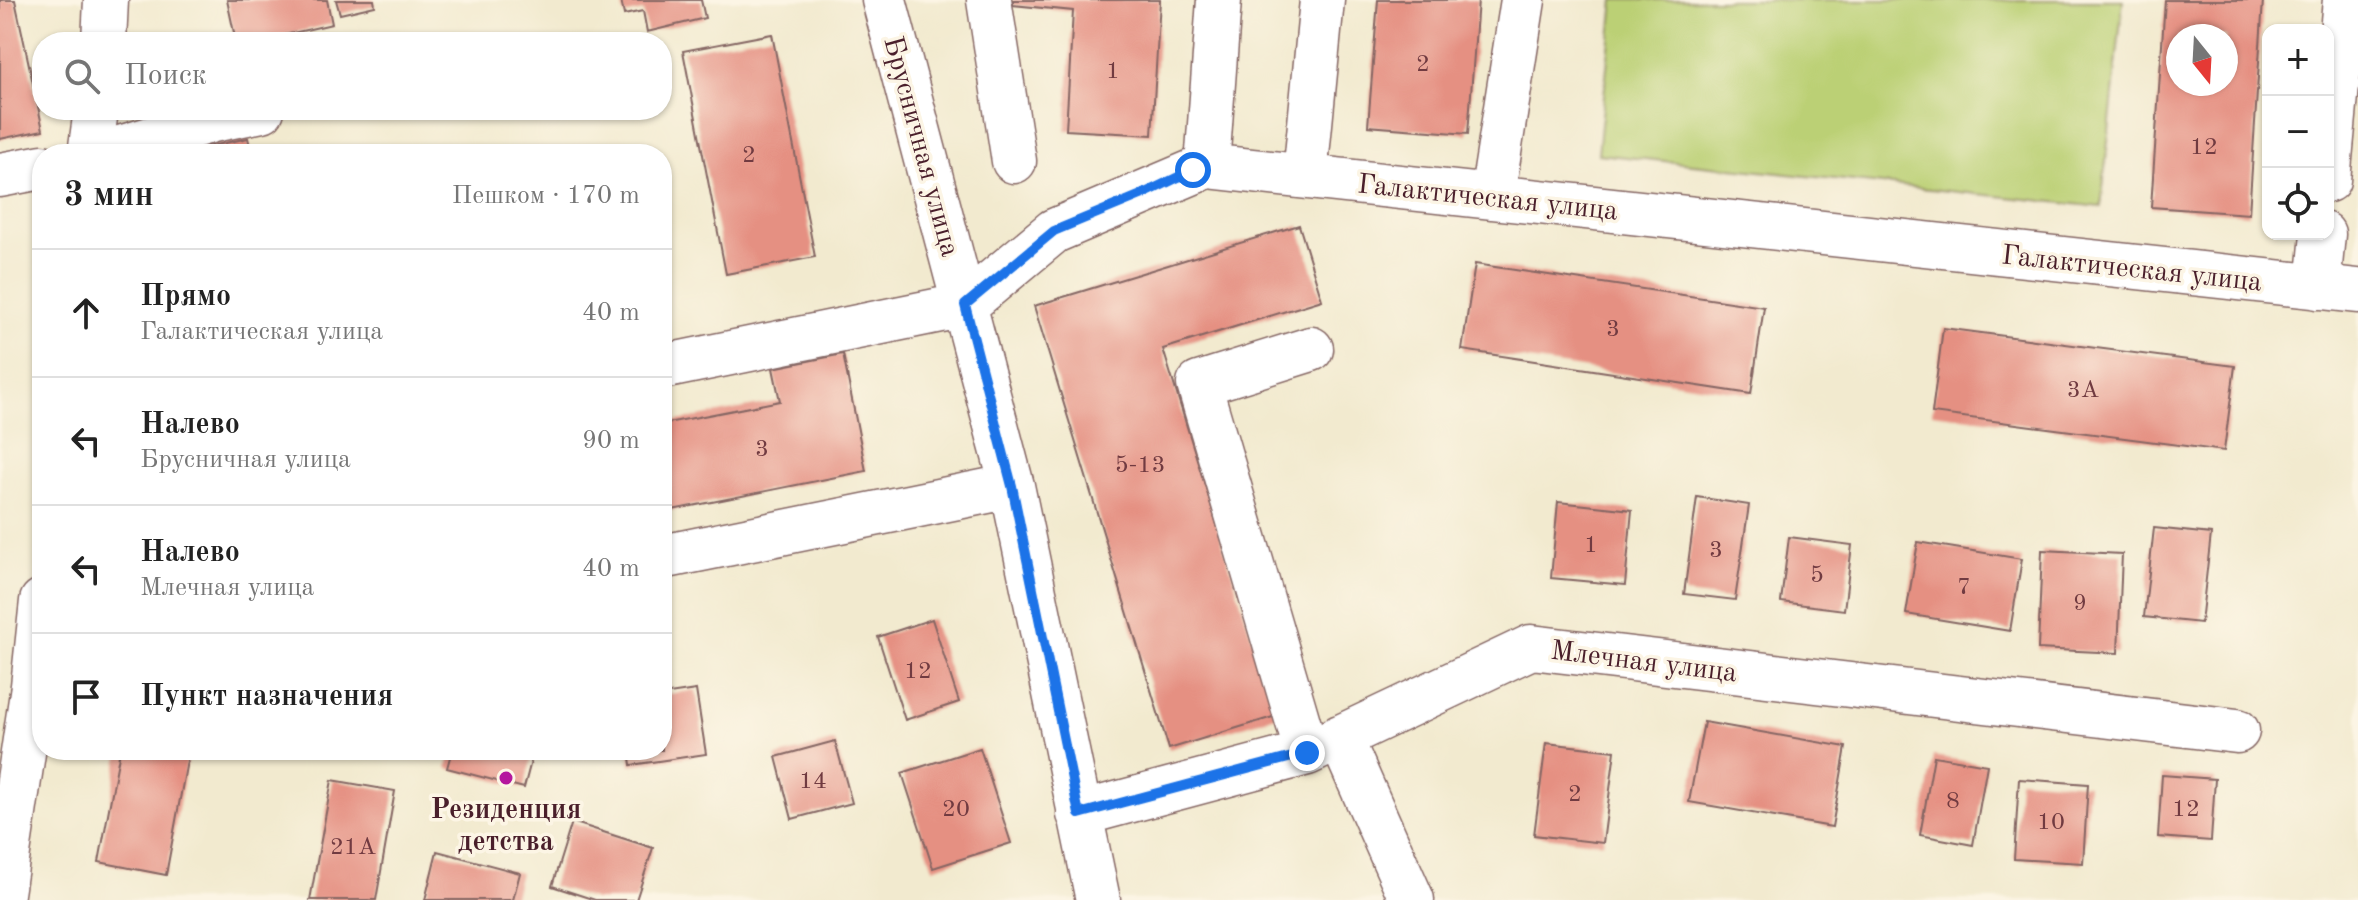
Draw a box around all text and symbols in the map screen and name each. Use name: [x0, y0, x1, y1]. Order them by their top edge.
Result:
north arrow: [2166, 24, 2238, 96]
map controls: [2262, 24, 2334, 240]
button: +: [2262, 24, 2334, 96]
search box: [32, 32, 672, 120]
street label: Брусничная улица: [877, 34, 963, 260]
house number: 2: [1416, 53, 1430, 77]
icon: search: [60, 54, 104, 98]
house number: 1: [1106, 60, 1120, 84]
text: Поиск: [124, 61, 207, 91]
button: −: [2262, 96, 2334, 168]
house number: 12: [2190, 136, 2218, 160]
house number: 2: [742, 144, 756, 168]
route start: [1175, 152, 1211, 188]
button: locate: [2262, 168, 2334, 240]
street label: Галактическая улица: [1356, 171, 1619, 227]
text: 3 мин: [64, 179, 154, 213]
text: Пешком · 170 m: [452, 183, 640, 209]
street label: Галактическая улица: [2000, 242, 2263, 298]
text: Прямо: [140, 282, 231, 312]
icon: ahead: [64, 291, 108, 335]
text: 40 m: [582, 300, 640, 326]
house number: 3: [1606, 318, 1620, 342]
text: Галактическая улица: [140, 319, 383, 345]
house number: 3А: [2067, 379, 2099, 403]
text: Налево: [140, 410, 240, 440]
icon: left: [64, 419, 108, 463]
text: 90 m: [582, 428, 640, 454]
house number: 3: [755, 438, 769, 462]
text: Брусничная улица: [140, 447, 351, 473]
house number: 5-13: [1115, 454, 1165, 478]
house number: 1: [1584, 534, 1598, 558]
text: Налево: [140, 538, 240, 568]
house number: 3: [1709, 539, 1723, 563]
icon: left: [64, 547, 108, 591]
text: 40 m: [582, 556, 640, 582]
house number: 5: [1810, 564, 1824, 588]
text: Млечная улица: [140, 575, 314, 601]
house number: 7: [1957, 576, 1971, 600]
house number: 9: [2073, 592, 2087, 616]
street label: Млечная улица: [1549, 638, 1739, 688]
house number: 12: [904, 660, 932, 684]
icon: arrive: [64, 675, 108, 719]
text: Пункт назначения: [140, 682, 393, 712]
route end: [1289, 735, 1325, 771]
marker: Резиденция детства: [497, 769, 515, 787]
house number: 14: [799, 770, 827, 794]
house number: 2: [1568, 783, 1582, 807]
house number: 8: [1946, 790, 1960, 814]
place label: Резиденция детства: [431, 797, 581, 857]
house number: 20: [942, 798, 970, 822]
house number: 12: [2172, 798, 2200, 822]
house number: 10: [2037, 811, 2065, 835]
house number: 21А: [330, 836, 376, 860]

